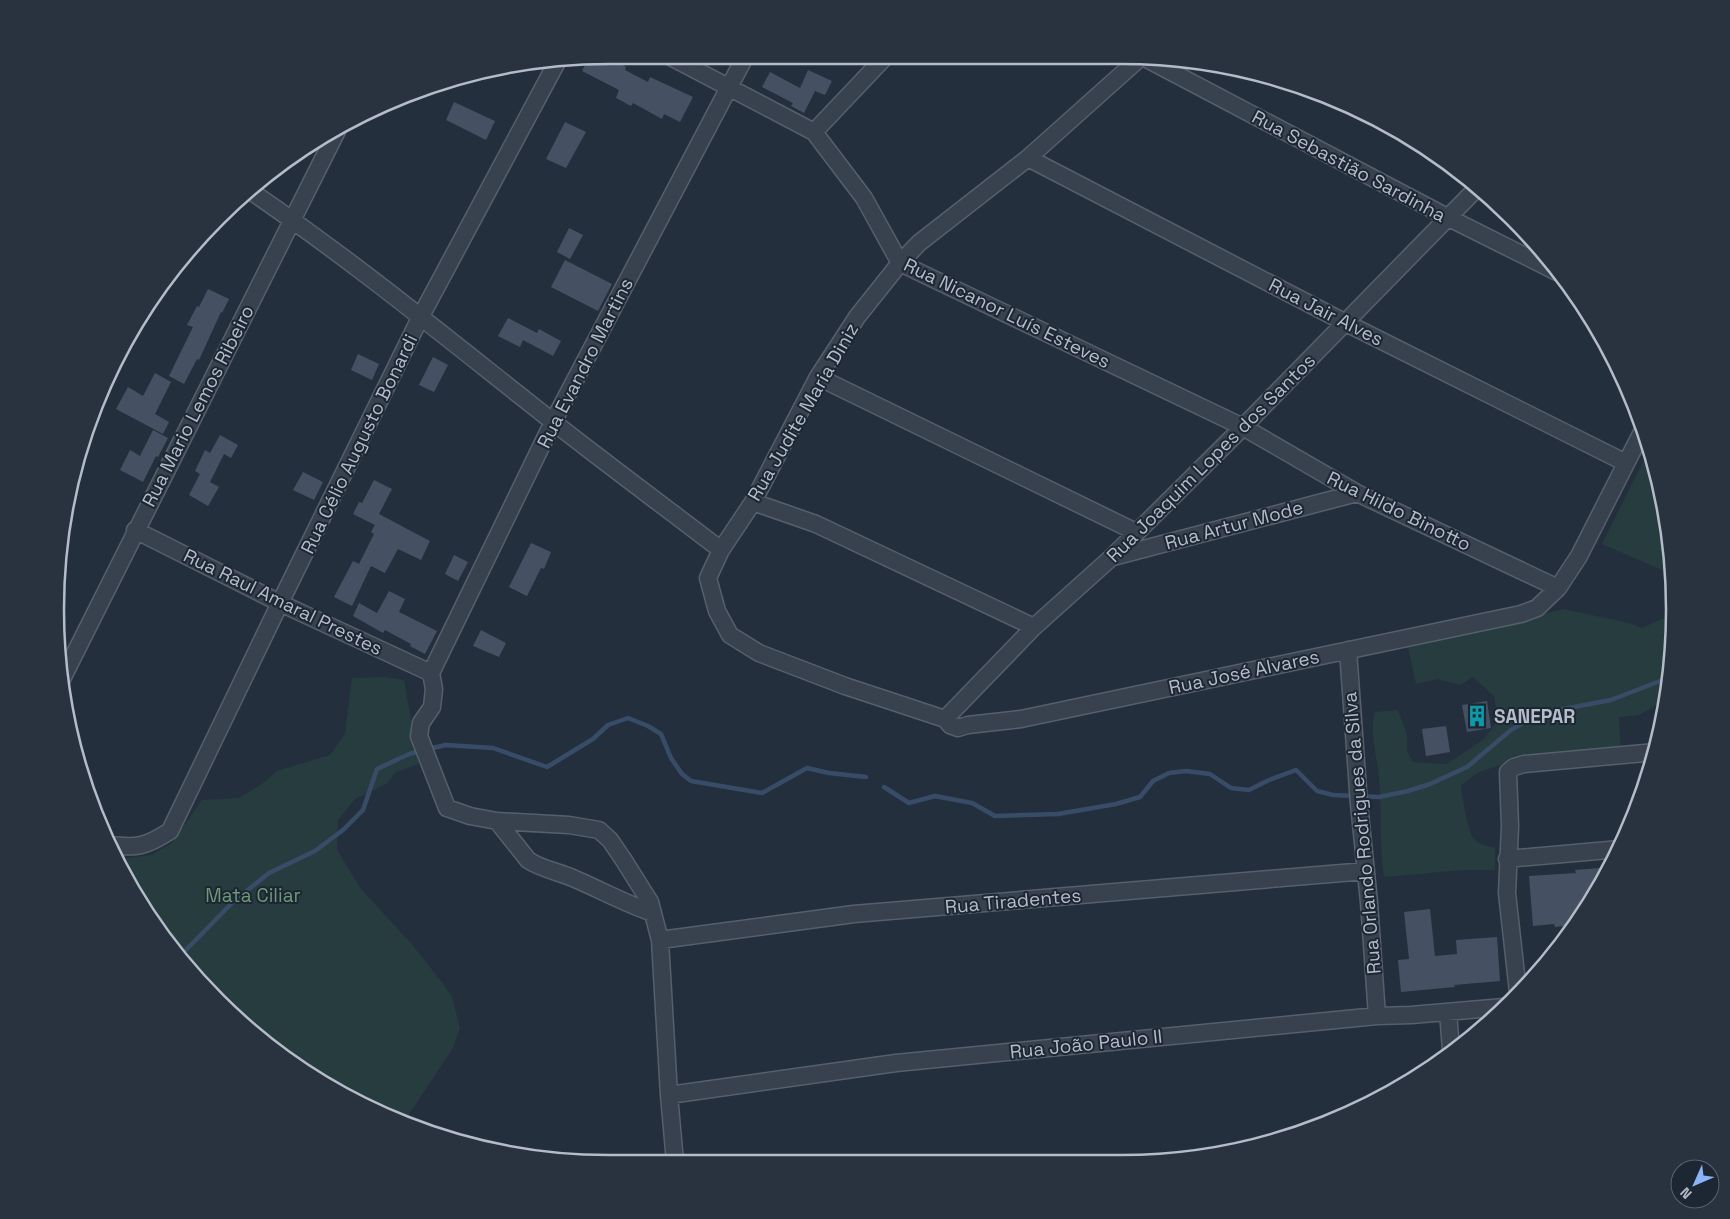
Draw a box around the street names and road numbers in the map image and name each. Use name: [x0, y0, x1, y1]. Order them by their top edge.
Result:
street label: Rua Sebastião Sardinha: [1248, 104, 1450, 228]
street label: Rua Nicanor Luís Esteves: [900, 252, 1114, 374]
street label: Rua Jair Alves: [1264, 272, 1388, 352]
street label: Rua Evandro Martins: [531, 274, 639, 452]
street label: Rua Mario Lemos Ribeiro: [136, 301, 260, 511]
street label: Rua Judite Maria Diniz: [742, 318, 864, 506]
street label: Rua Célio Augusto Bonardi: [295, 330, 423, 558]
street label: Rua Joaquim Lopes dos Santos: [1101, 348, 1321, 568]
street label: Rua Hildo Binotto: [1323, 465, 1475, 557]
street label: Rua Artur Mode: [1162, 494, 1306, 556]
street label: Rua Raul Amaral Prestes: [179, 543, 387, 661]
street label: Rua José Alvares: [1166, 644, 1322, 700]
street label: Rua Orlando Rodrigues da Silva: [1337, 691, 1387, 975]
street label: Rua Tiradentes: [944, 883, 1082, 919]
street label: Rua João Paulo II: [1008, 1024, 1164, 1064]

